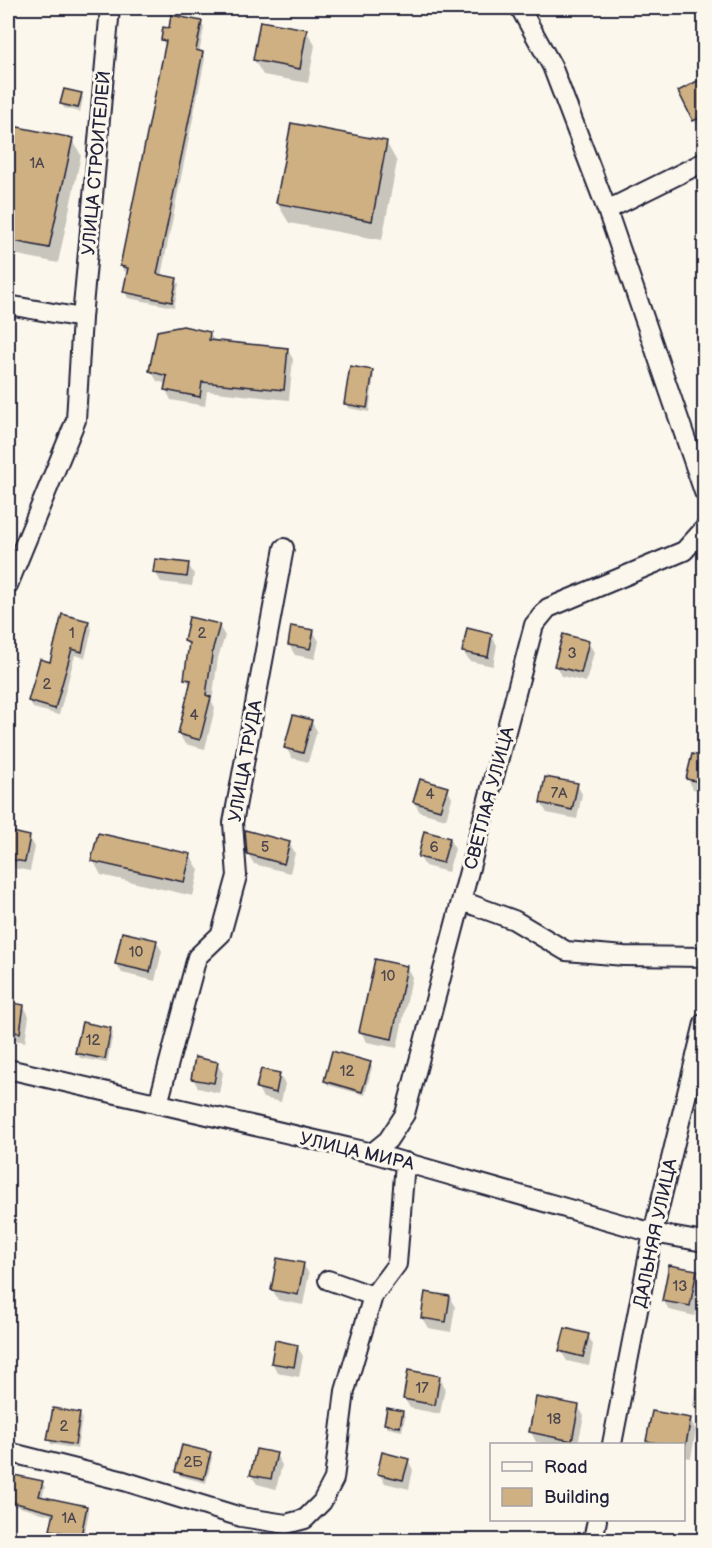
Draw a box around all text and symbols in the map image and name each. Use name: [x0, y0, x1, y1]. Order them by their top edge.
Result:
street label: УЛИЦА СТРОИТЕЛЕЙ: [78, 70, 115, 256]
house number: 1А: [30, 154, 45, 173]
house number: 1: [69, 624, 75, 643]
house number: 2: [198, 624, 207, 643]
house number: 3: [567, 644, 577, 663]
house number: 2: [43, 675, 52, 694]
street label: УЛИЦА ТРУДА: [224, 698, 267, 824]
house number: 4: [189, 706, 199, 725]
street label: СВЕТЛАЯ УЛИЦА: [460, 724, 519, 872]
house number: 7А: [551, 784, 568, 803]
house number: 4: [425, 785, 435, 804]
house number: 5: [261, 838, 269, 857]
house number: 6: [429, 838, 439, 857]
house number: 10: [129, 943, 143, 962]
house number: 10: [381, 967, 395, 986]
house number: 12: [86, 1031, 100, 1050]
house number: 12: [340, 1062, 354, 1081]
street label: УЛИЦА МИРА: [298, 1128, 416, 1175]
street label: ДАЛЬНЯЯ УЛИЦА: [629, 1157, 682, 1309]
house number: 13: [672, 1277, 688, 1296]
house number: 17: [415, 1379, 429, 1398]
house number: 18: [547, 1410, 562, 1429]
house number: 2: [60, 1417, 69, 1436]
legend: [490, 1443, 685, 1521]
house number: 2Б: [183, 1453, 203, 1472]
text: Road: [544, 1457, 588, 1478]
text: Building: [544, 1487, 610, 1508]
house number: 1А: [62, 1509, 77, 1528]

